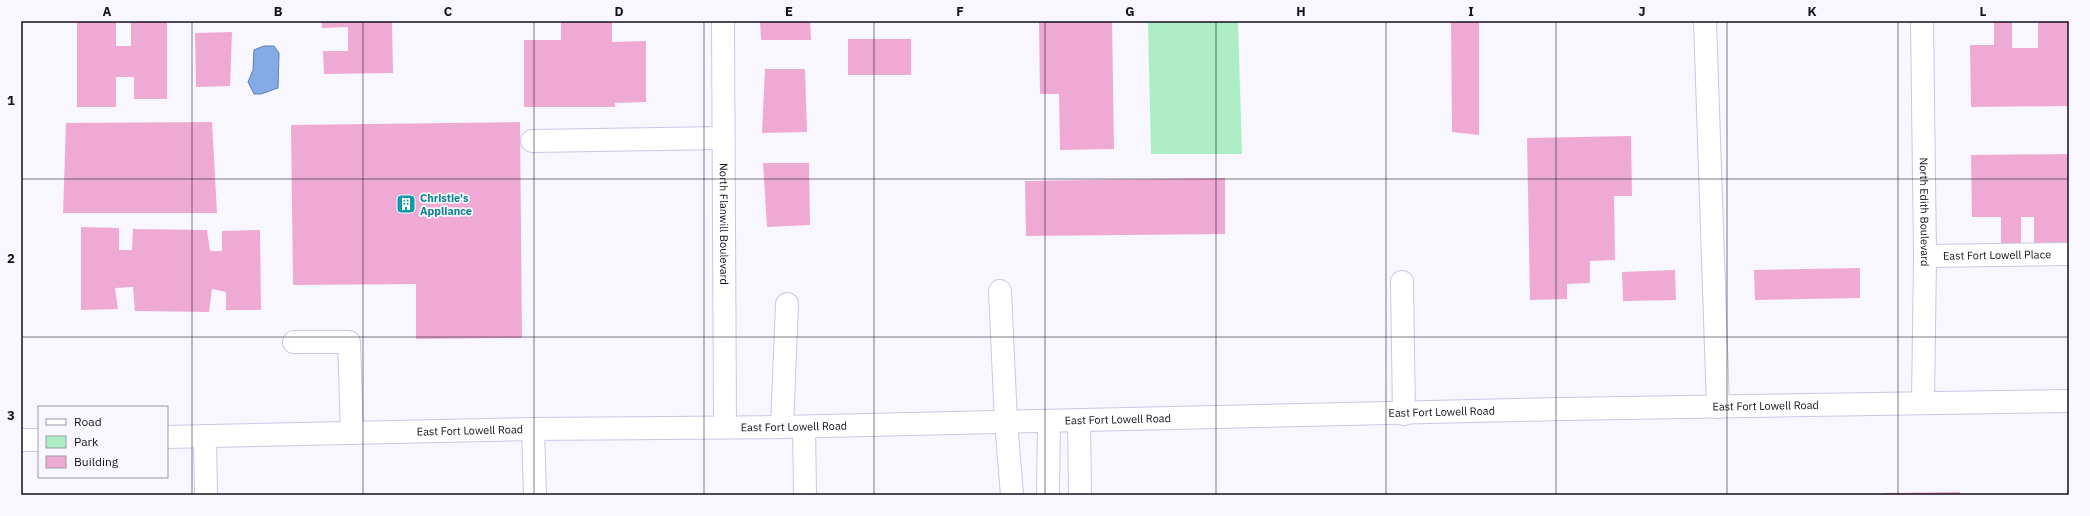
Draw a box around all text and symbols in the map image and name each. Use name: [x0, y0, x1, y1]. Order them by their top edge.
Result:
text: A: [103, 3, 112, 20]
text: B: [274, 3, 283, 20]
text: C: [444, 3, 453, 20]
text: D: [614, 3, 624, 20]
text: E: [785, 3, 793, 20]
text: F: [956, 3, 964, 20]
text: G: [1125, 3, 1135, 20]
text: H: [1296, 3, 1306, 20]
text: I: [1468, 3, 1474, 20]
text: J: [1638, 3, 1646, 20]
text: K: [1807, 3, 1817, 20]
text: L: [1980, 3, 1987, 20]
text: 1: [7, 92, 15, 109]
street label: North Edith Boulevard: [1917, 157, 1932, 267]
street label: North Flanwill Boulevard: [717, 163, 731, 285]
place label: Christie's Appliance: [420, 191, 472, 218]
building icon: Christie's Appliance: [395, 193, 417, 215]
street label: East Fort Lowell Place: [1943, 247, 2051, 263]
text: 2: [7, 250, 15, 267]
street label: East Fort Lowell Road: [1712, 398, 1819, 414]
street label: East Fort Lowell Road: [1388, 404, 1495, 420]
legend: [38, 406, 168, 478]
text: 3: [7, 407, 15, 424]
street label: East Fort Lowell Road: [1064, 411, 1171, 427]
text: Road: [74, 414, 102, 429]
street label: East Fort Lowell Road: [741, 418, 847, 434]
street label: East Fort Lowell Road: [417, 422, 523, 439]
text: Park: [74, 434, 99, 449]
text: Building: [74, 454, 119, 469]

